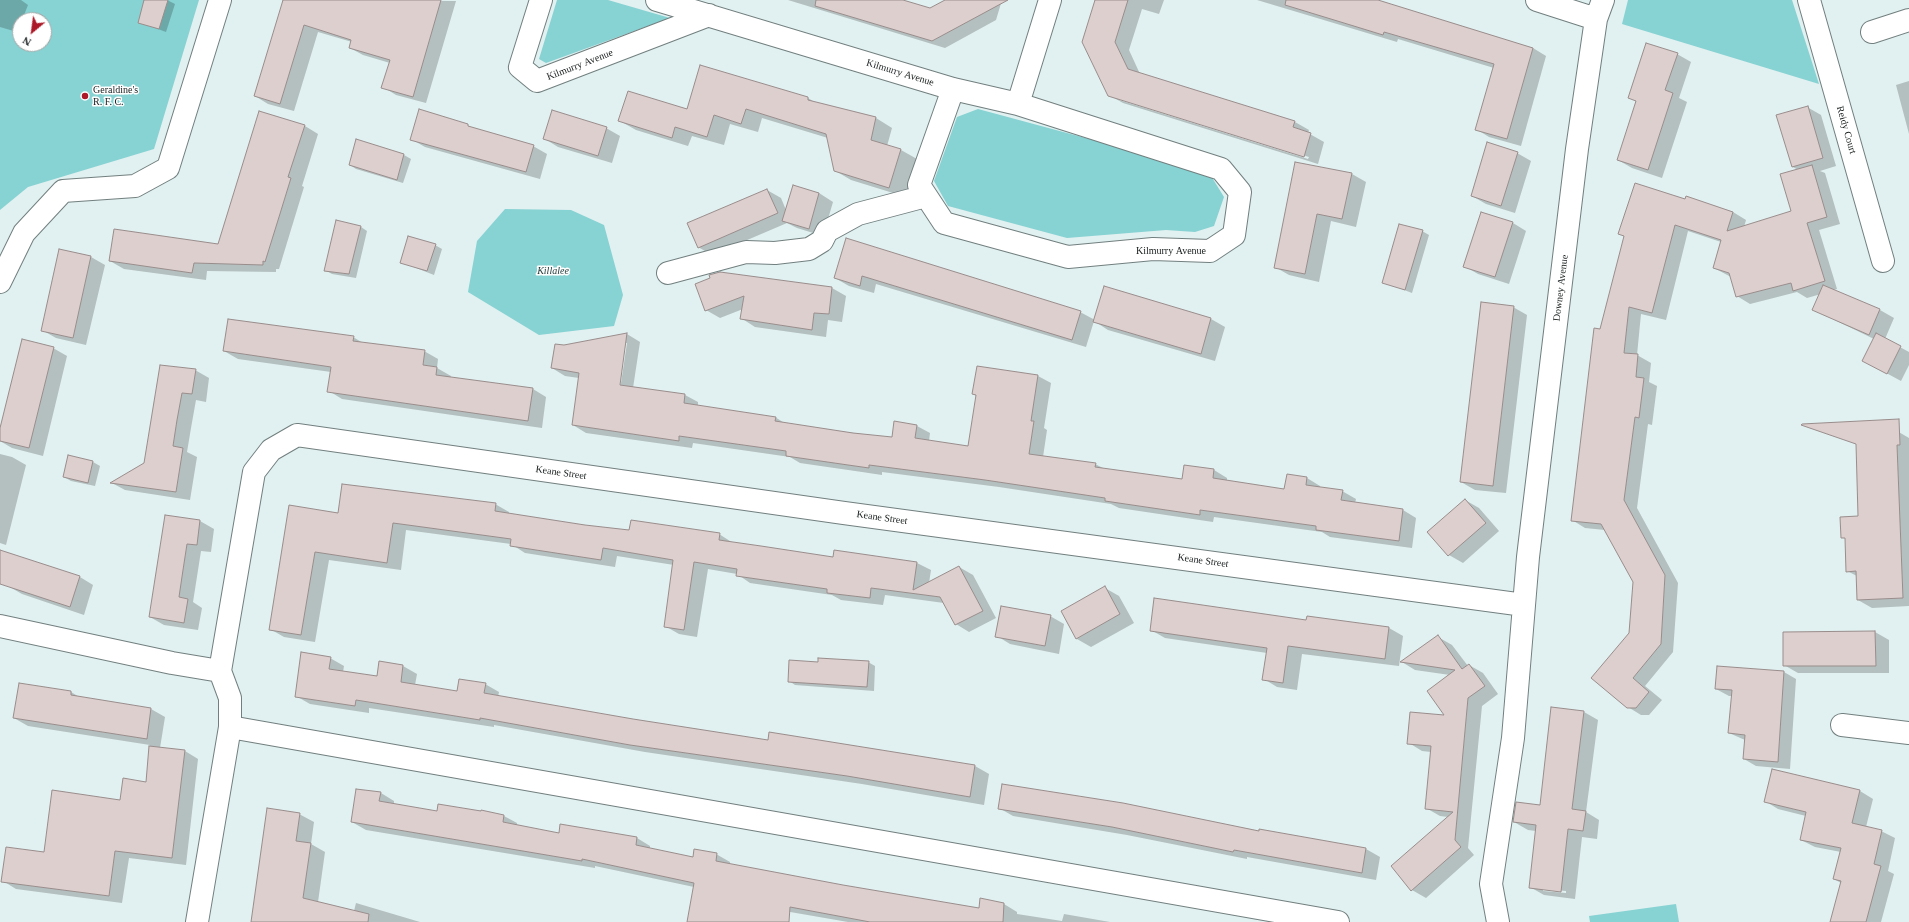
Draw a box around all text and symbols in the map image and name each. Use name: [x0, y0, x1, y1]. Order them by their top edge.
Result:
north arrow: [12, 12, 52, 52]
text: N: [20, 34, 33, 49]
street label: Kilmurry Avenue: [545, 47, 615, 83]
street label: Kilmurry Avenue: [865, 57, 935, 89]
place label: Geraldine's R. F. C.: [93, 84, 138, 108]
marker: Geraldine's R. F. C.: [80, 91, 90, 101]
street label: Reidy Court: [1833, 105, 1859, 155]
street label: Kilmurry Avenue: [1136, 245, 1206, 257]
street label: Downey Avenue: [1551, 254, 1571, 322]
park label: Killalee: [537, 265, 569, 277]
street label: Keane Street: [535, 463, 587, 483]
street label: Keane Street: [856, 508, 908, 528]
street label: Keane Street: [1177, 551, 1229, 571]

